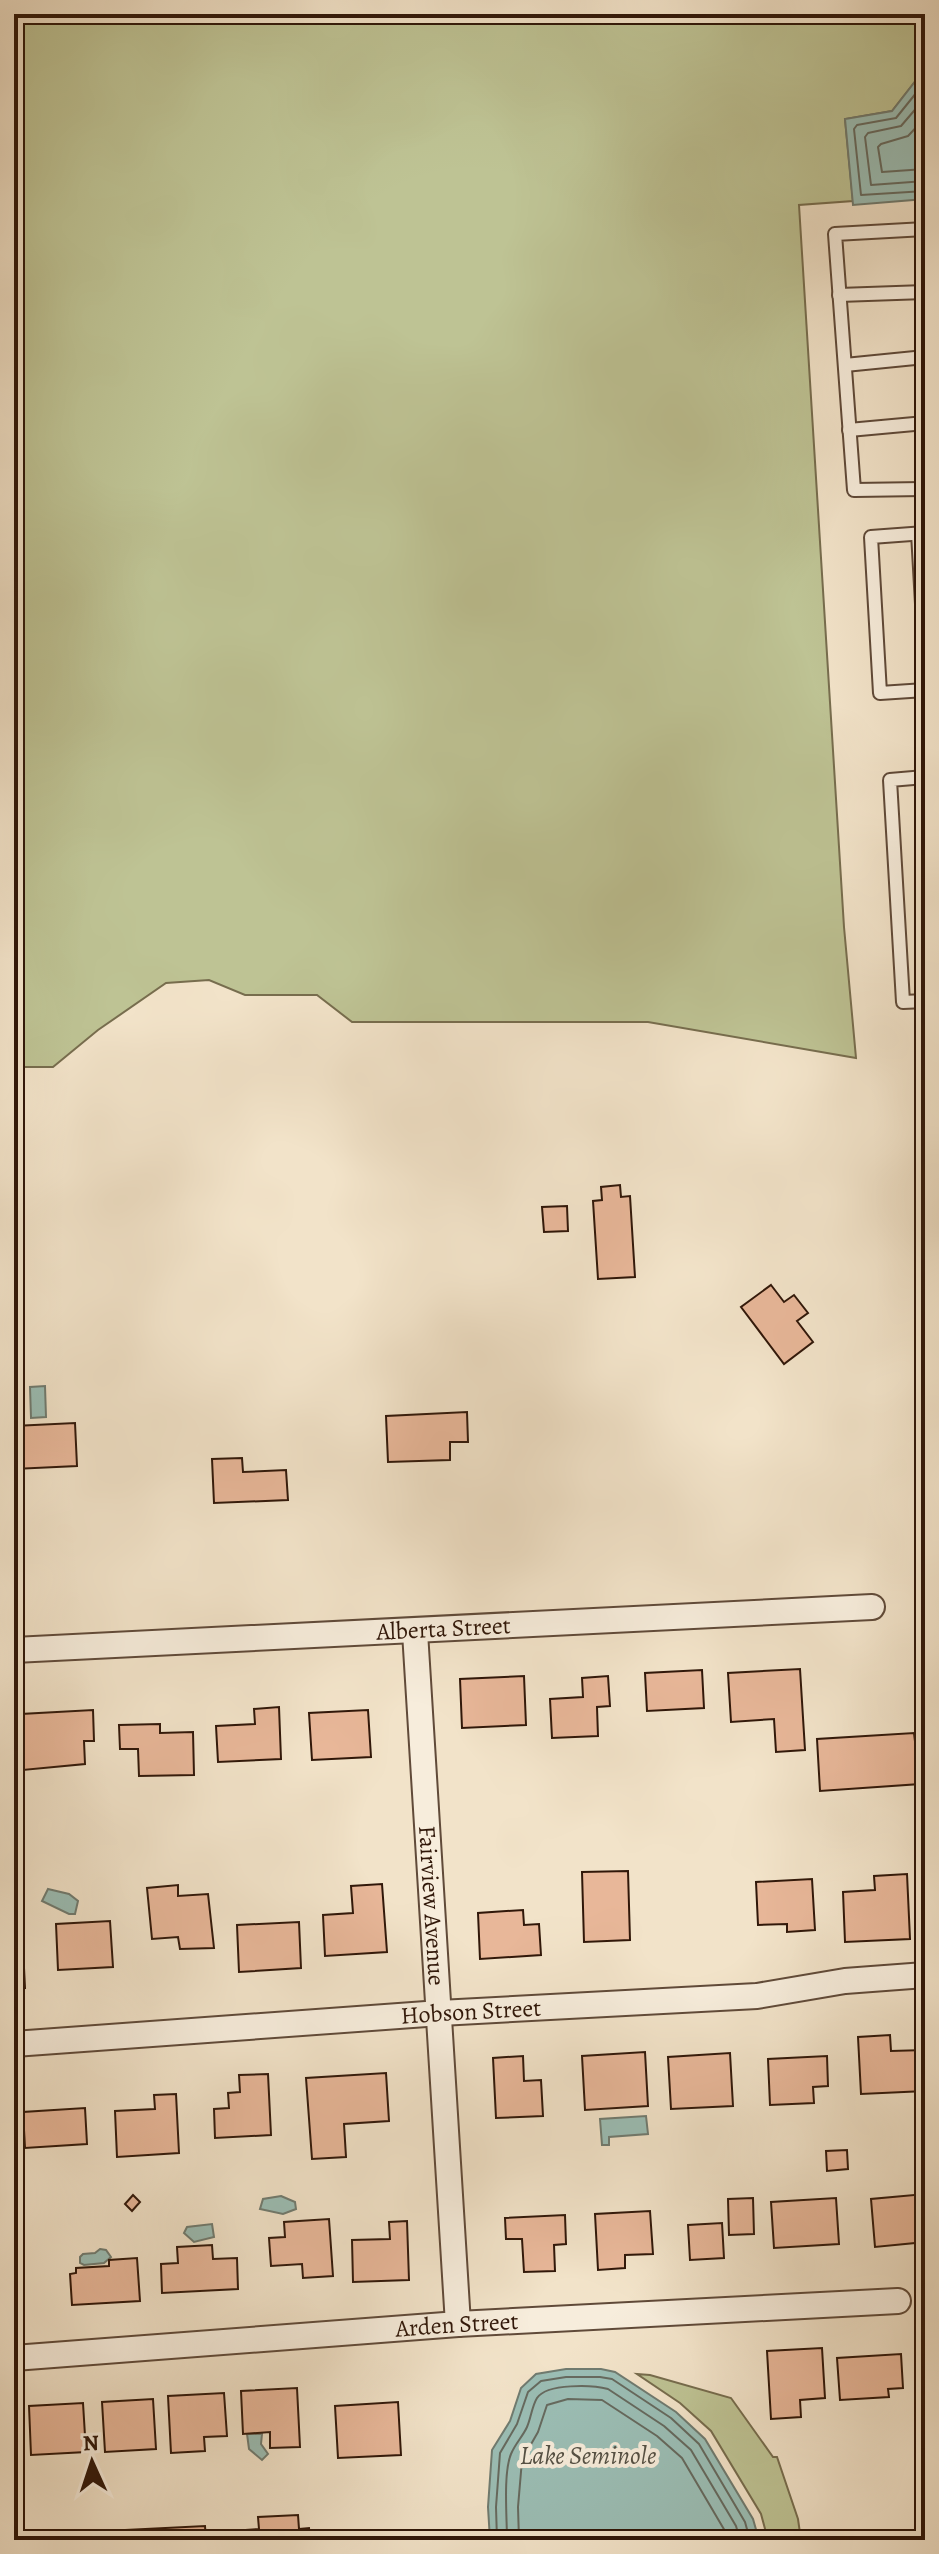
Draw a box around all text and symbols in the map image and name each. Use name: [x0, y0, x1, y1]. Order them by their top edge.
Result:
street label: Alberta Street: [374, 1609, 512, 1648]
street label: Fairview Avenue: [411, 1825, 453, 1986]
street label: Hobson Street: [400, 1992, 542, 2032]
street label: Arden Street: [393, 2305, 519, 2345]
north arrow: [52, 2422, 132, 2502]
text: N: [82, 2428, 100, 2458]
water label: Lake Seminole: [520, 2438, 656, 2473]

